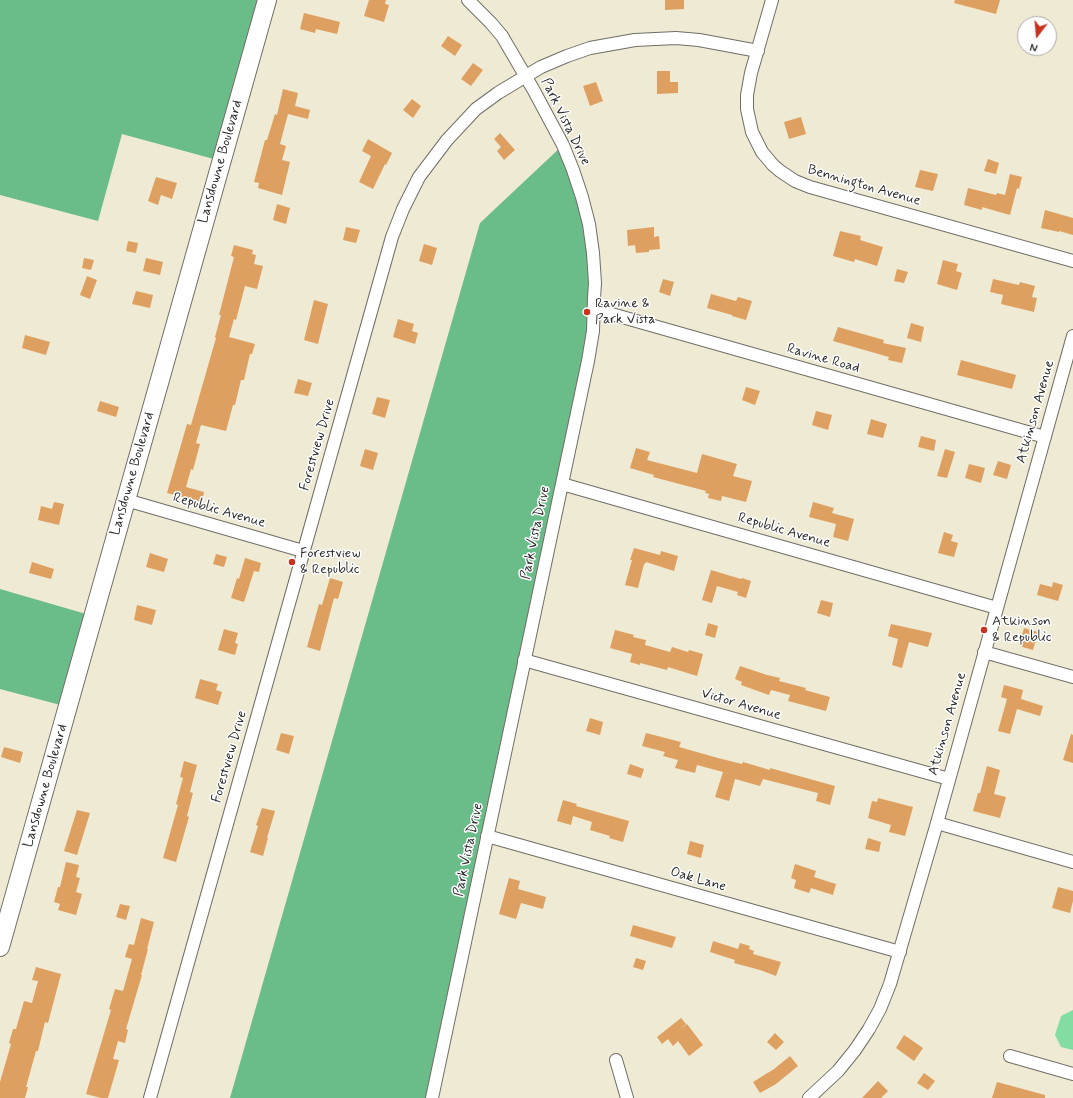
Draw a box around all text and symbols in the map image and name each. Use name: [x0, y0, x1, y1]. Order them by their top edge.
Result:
north arrow: [1017, 16, 1057, 56]
text: N: [1029, 39, 1039, 54]
street label: Park Vista Drive: [537, 76, 593, 168]
street label: Lansdowne Boulevard: [195, 98, 247, 226]
street label: Bennington Avenue: [805, 162, 923, 210]
place label: Ravine & Park Vista: [595, 296, 655, 328]
marker: Ravine & Park Vista: [582, 307, 592, 317]
street label: Ravine Road: [785, 341, 861, 377]
street label: Atkinson Avenue: [1013, 358, 1059, 466]
street label: Forestview Drive: [297, 397, 339, 493]
street label: Lansdowne Boulevard: [107, 410, 159, 538]
street label: Park Vista Drive: [518, 485, 554, 581]
street label: Republic Avenue: [171, 490, 267, 532]
street label: Republic Avenue: [736, 510, 832, 552]
place label: Forestview & Republic: [300, 546, 360, 578]
marker: Forestview & Republic: [287, 557, 297, 567]
place label: Atkinson & Republic: [992, 614, 1052, 646]
marker: Atkinson & Republic: [979, 625, 989, 635]
street label: Atkinson Avenue: [925, 670, 971, 778]
street label: Victor Avenue: [699, 686, 783, 724]
street label: Forestview Drive: [209, 709, 251, 805]
street label: Lansdowne Boulevard: [20, 722, 72, 850]
street label: Park Vista Drive: [451, 802, 487, 898]
street label: Oak Lane: [668, 864, 728, 896]

